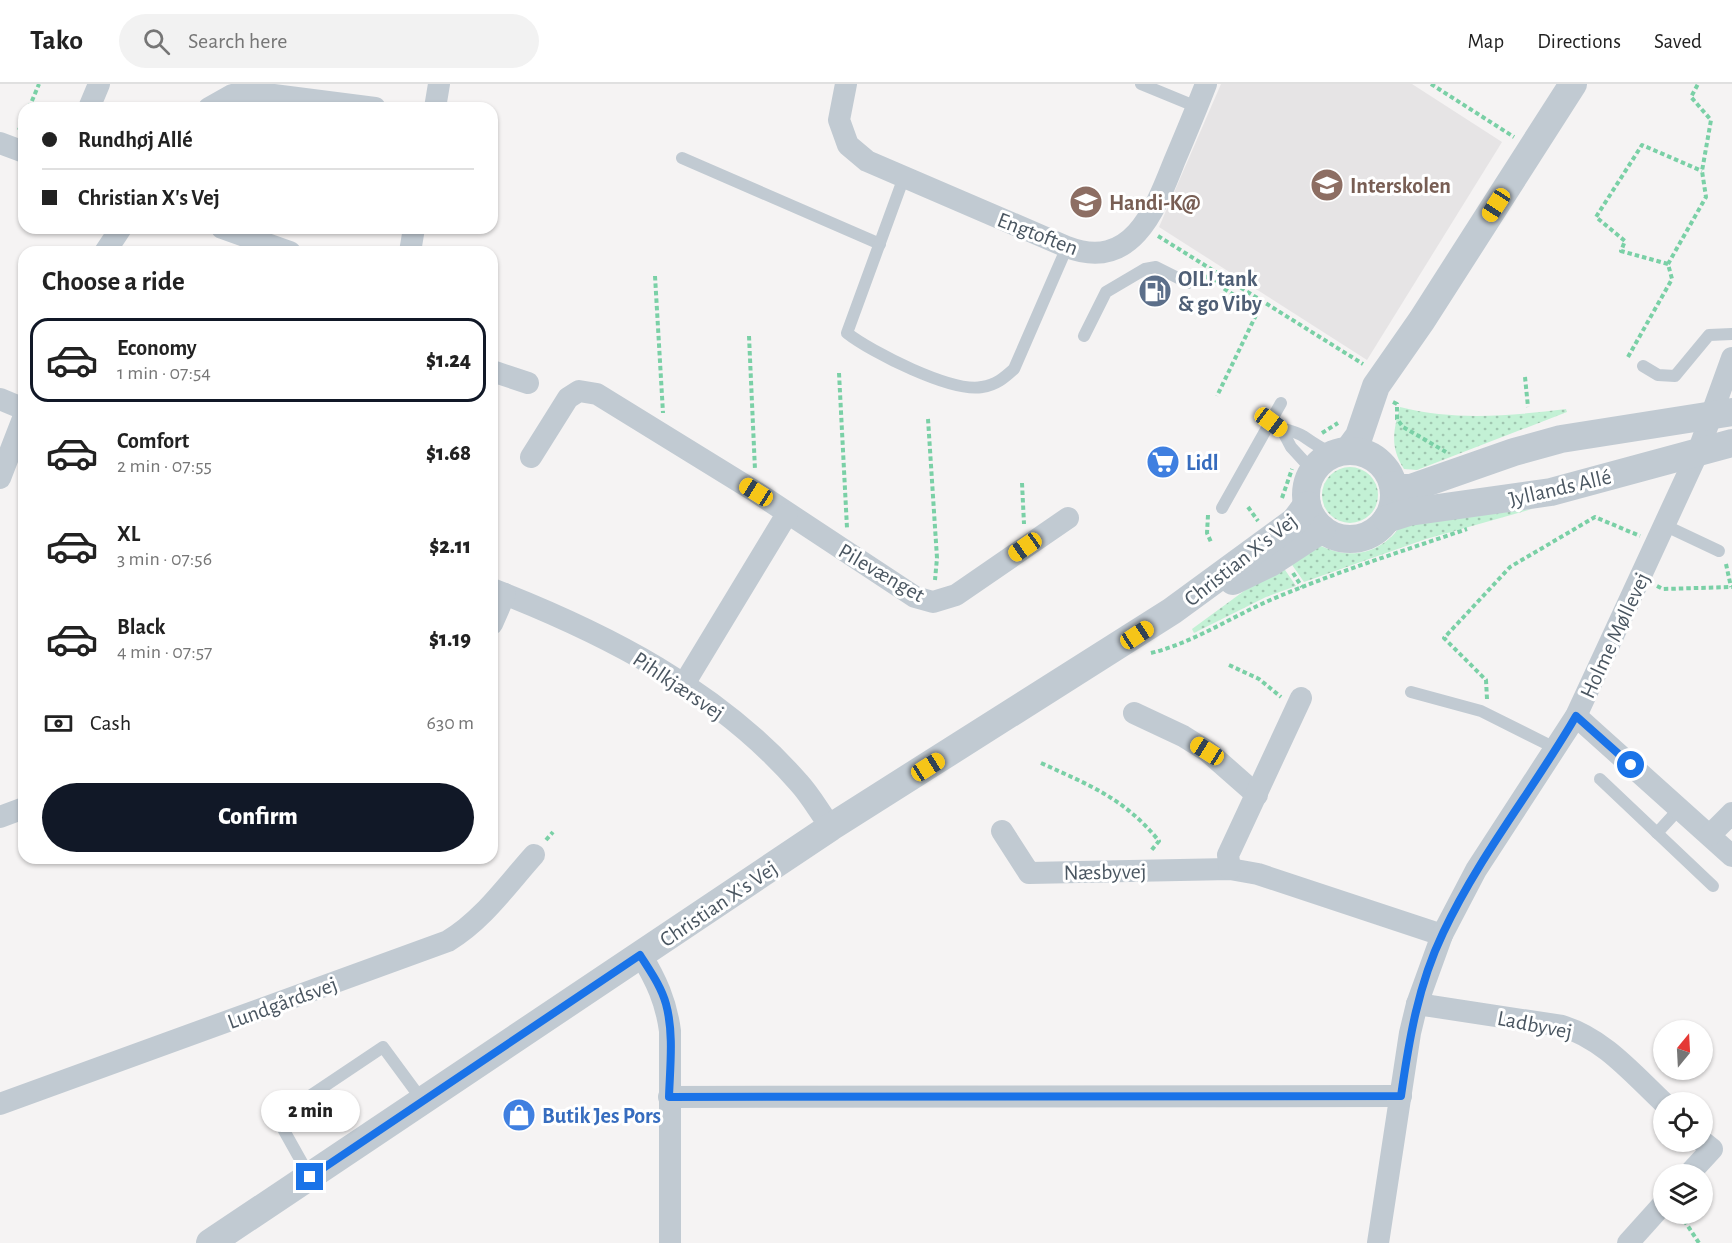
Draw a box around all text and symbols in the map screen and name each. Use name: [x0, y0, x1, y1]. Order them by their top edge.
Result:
search box: [119, 14, 539, 68]
icon: search: [140, 25, 173, 58]
text: Tako: [30, 27, 83, 55]
text: Search here: [188, 30, 288, 52]
text: Map: [1468, 31, 1504, 52]
text: Directions: [1537, 31, 1621, 52]
text: Saved: [1654, 31, 1702, 52]
text: Rundhøj Allé: [78, 129, 193, 151]
school or university icon: Interskolen: [1309, 167, 1345, 203]
place label: Interskolen: [1350, 175, 1451, 197]
school or university icon: Handi-K@: [1068, 184, 1104, 220]
car: [1479, 185, 1513, 225]
text: Christian X's Vej: [78, 187, 220, 209]
place label: Handi-K@: [1109, 192, 1201, 214]
street label: Engtoften: [994, 209, 1081, 259]
text: Choose a ride: [42, 268, 185, 295]
place label: OIL! tank & go Viby: [1178, 268, 1262, 316]
fuel station icon: OIL! tank & go Viby: [1137, 273, 1173, 309]
icon: car: [45, 333, 99, 387]
text: Economy: [117, 337, 197, 359]
text: $1.24: [426, 349, 471, 371]
text: 1 min · 07:54: [117, 363, 211, 383]
car: [1251, 404, 1291, 440]
icon: car: [45, 426, 99, 480]
text: Comfort: [117, 430, 189, 452]
text: $1.68: [426, 442, 471, 464]
supermarket icon: Lidl: [1145, 444, 1181, 480]
place label: Lidl: [1186, 452, 1219, 474]
text: 2 min · 07:55: [117, 456, 212, 476]
street label: Jyllands Allé: [1507, 465, 1614, 510]
car: [736, 475, 776, 509]
street label: Christian X's Vej: [1180, 509, 1301, 610]
icon: car: [45, 519, 99, 573]
text: XL: [117, 523, 140, 545]
car: [1005, 529, 1045, 565]
text: $2.11: [429, 535, 471, 557]
street label: Pilevænget: [835, 539, 928, 606]
text: 3 min · 07:56: [117, 549, 212, 569]
street label: Holme Møllevej: [1576, 569, 1654, 702]
icon: car: [45, 612, 99, 666]
text: Black: [117, 616, 165, 638]
car: [1117, 618, 1157, 652]
text: $1.19: [429, 628, 471, 650]
text: 4 min · 07:57: [117, 642, 212, 662]
street label: Pihlkjærsvej: [629, 647, 728, 724]
icon: cash: [42, 707, 75, 740]
text: Cash: [90, 712, 131, 734]
text: 630 m: [427, 713, 474, 733]
car: [1187, 734, 1227, 768]
car: [908, 750, 948, 784]
route start: [1617, 751, 1644, 778]
button: Confirm: [42, 783, 474, 852]
street label: Christian X's Vej: [656, 857, 781, 951]
street label: Næsbyvej: [1063, 860, 1147, 884]
street label: Lundgårdsvej: [225, 973, 340, 1033]
street label: Ladbyvej: [1495, 1007, 1574, 1043]
north arrow: [1653, 1020, 1713, 1080]
map controls: [1653, 1020, 1713, 1224]
callout: 2 min: [260, 1090, 360, 1132]
button: locate: [1653, 1092, 1713, 1152]
shop icon: Butik Jes Pors: [501, 1097, 537, 1133]
text: 2 min: [288, 1101, 333, 1121]
place label: Butik Jes Pors: [542, 1105, 661, 1127]
route end: [296, 1163, 323, 1190]
button: layers: [1653, 1164, 1713, 1224]

